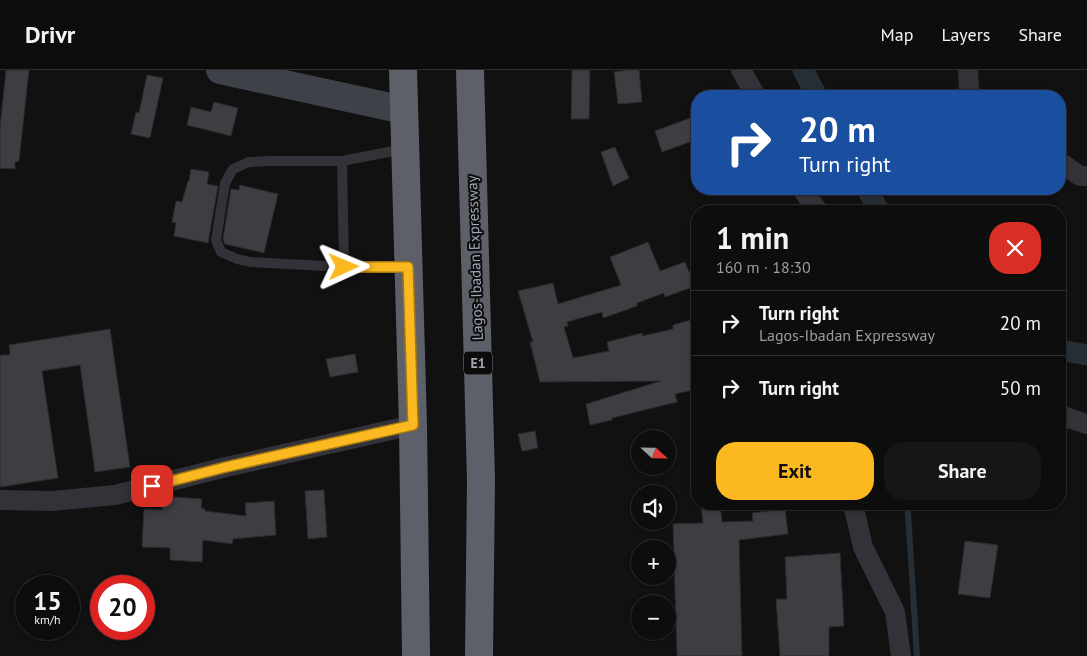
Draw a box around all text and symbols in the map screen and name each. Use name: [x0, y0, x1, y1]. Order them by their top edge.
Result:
text: Drivr: [25, 19, 75, 50]
text: Map: [881, 23, 913, 46]
text: Layers: [941, 23, 990, 46]
text: Share: [1018, 23, 1062, 46]
text: 20 m: [799, 106, 876, 152]
icon: right: [716, 110, 781, 175]
text: Turn right: [799, 150, 891, 178]
street label: Lagos-Ibadan Expressway: [462, 175, 487, 341]
text: 1 min: [716, 218, 789, 257]
button: close: [989, 222, 1041, 274]
position arrow: [317, 240, 369, 292]
text: 160 m · 18:30: [716, 257, 811, 277]
text: Turn right: [759, 301, 839, 325]
icon: right: [716, 309, 744, 337]
text: 20 m: [1000, 311, 1041, 335]
text: Lagos-Ibadan Expressway: [759, 325, 935, 345]
road number: E1: [464, 352, 492, 374]
icon: right: [716, 374, 744, 402]
text: Turn right: [759, 376, 839, 400]
text: 50 m: [1000, 376, 1041, 400]
north arrow: [631, 430, 676, 475]
map controls: [631, 430, 676, 640]
button: Exit: [716, 442, 874, 500]
button: Share: [884, 442, 1041, 500]
pin: [131, 465, 173, 507]
icon: arrive: [138, 472, 166, 500]
button: sound: [631, 485, 676, 530]
button: +: [631, 540, 676, 585]
speed limit sign: 20: [90, 575, 155, 640]
text: 15: [33, 585, 62, 617]
button: −: [631, 595, 676, 640]
text: km/h: [34, 612, 61, 627]

